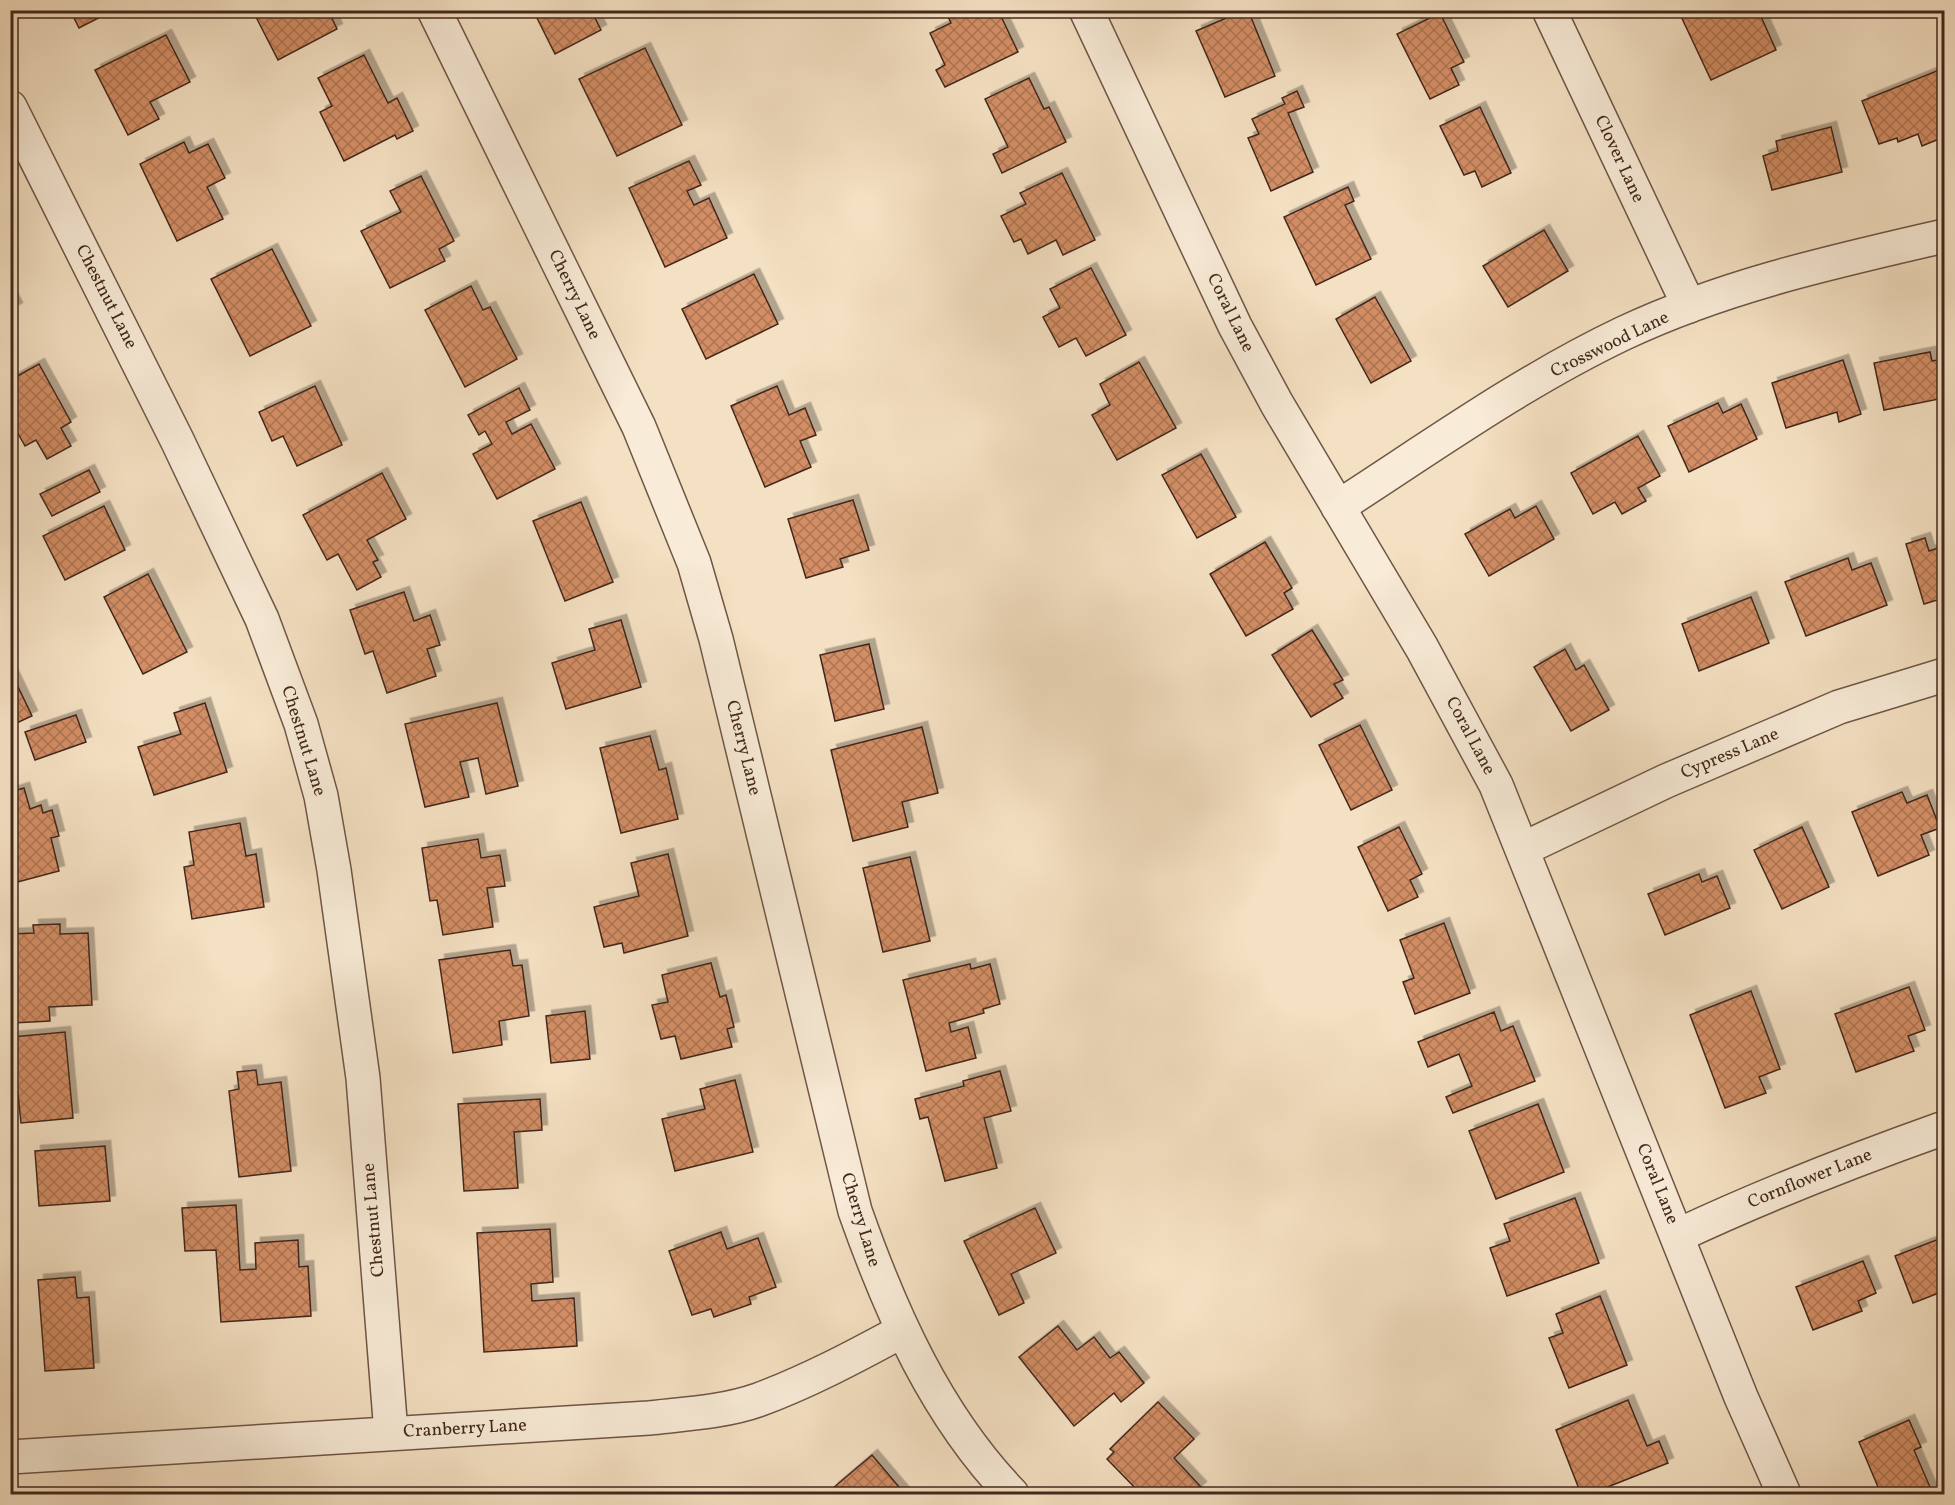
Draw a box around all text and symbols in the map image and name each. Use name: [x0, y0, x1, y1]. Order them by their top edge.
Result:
street label: Clover Lane: [1588, 111, 1650, 207]
street label: Chestnut Lane: [69, 240, 143, 354]
street label: Cherry Lane: [541, 246, 607, 344]
street label: Coral Lane: [1200, 269, 1260, 357]
street label: Crosswood Lane: [1547, 306, 1673, 384]
street label: Chestnut Lane: [274, 683, 332, 799]
street label: Coral Lane: [1439, 693, 1501, 779]
street label: Cherry Lane: [719, 698, 767, 798]
street label: Cypress Lane: [1677, 722, 1783, 786]
street label: Coral Lane: [1629, 1140, 1685, 1228]
street label: Cornflower Lane: [1744, 1143, 1876, 1215]
street label: Chestnut Lane: [357, 1162, 391, 1278]
street label: Cherry Lane: [834, 1170, 886, 1270]
street label: Cranberry Lane: [403, 1413, 527, 1445]

